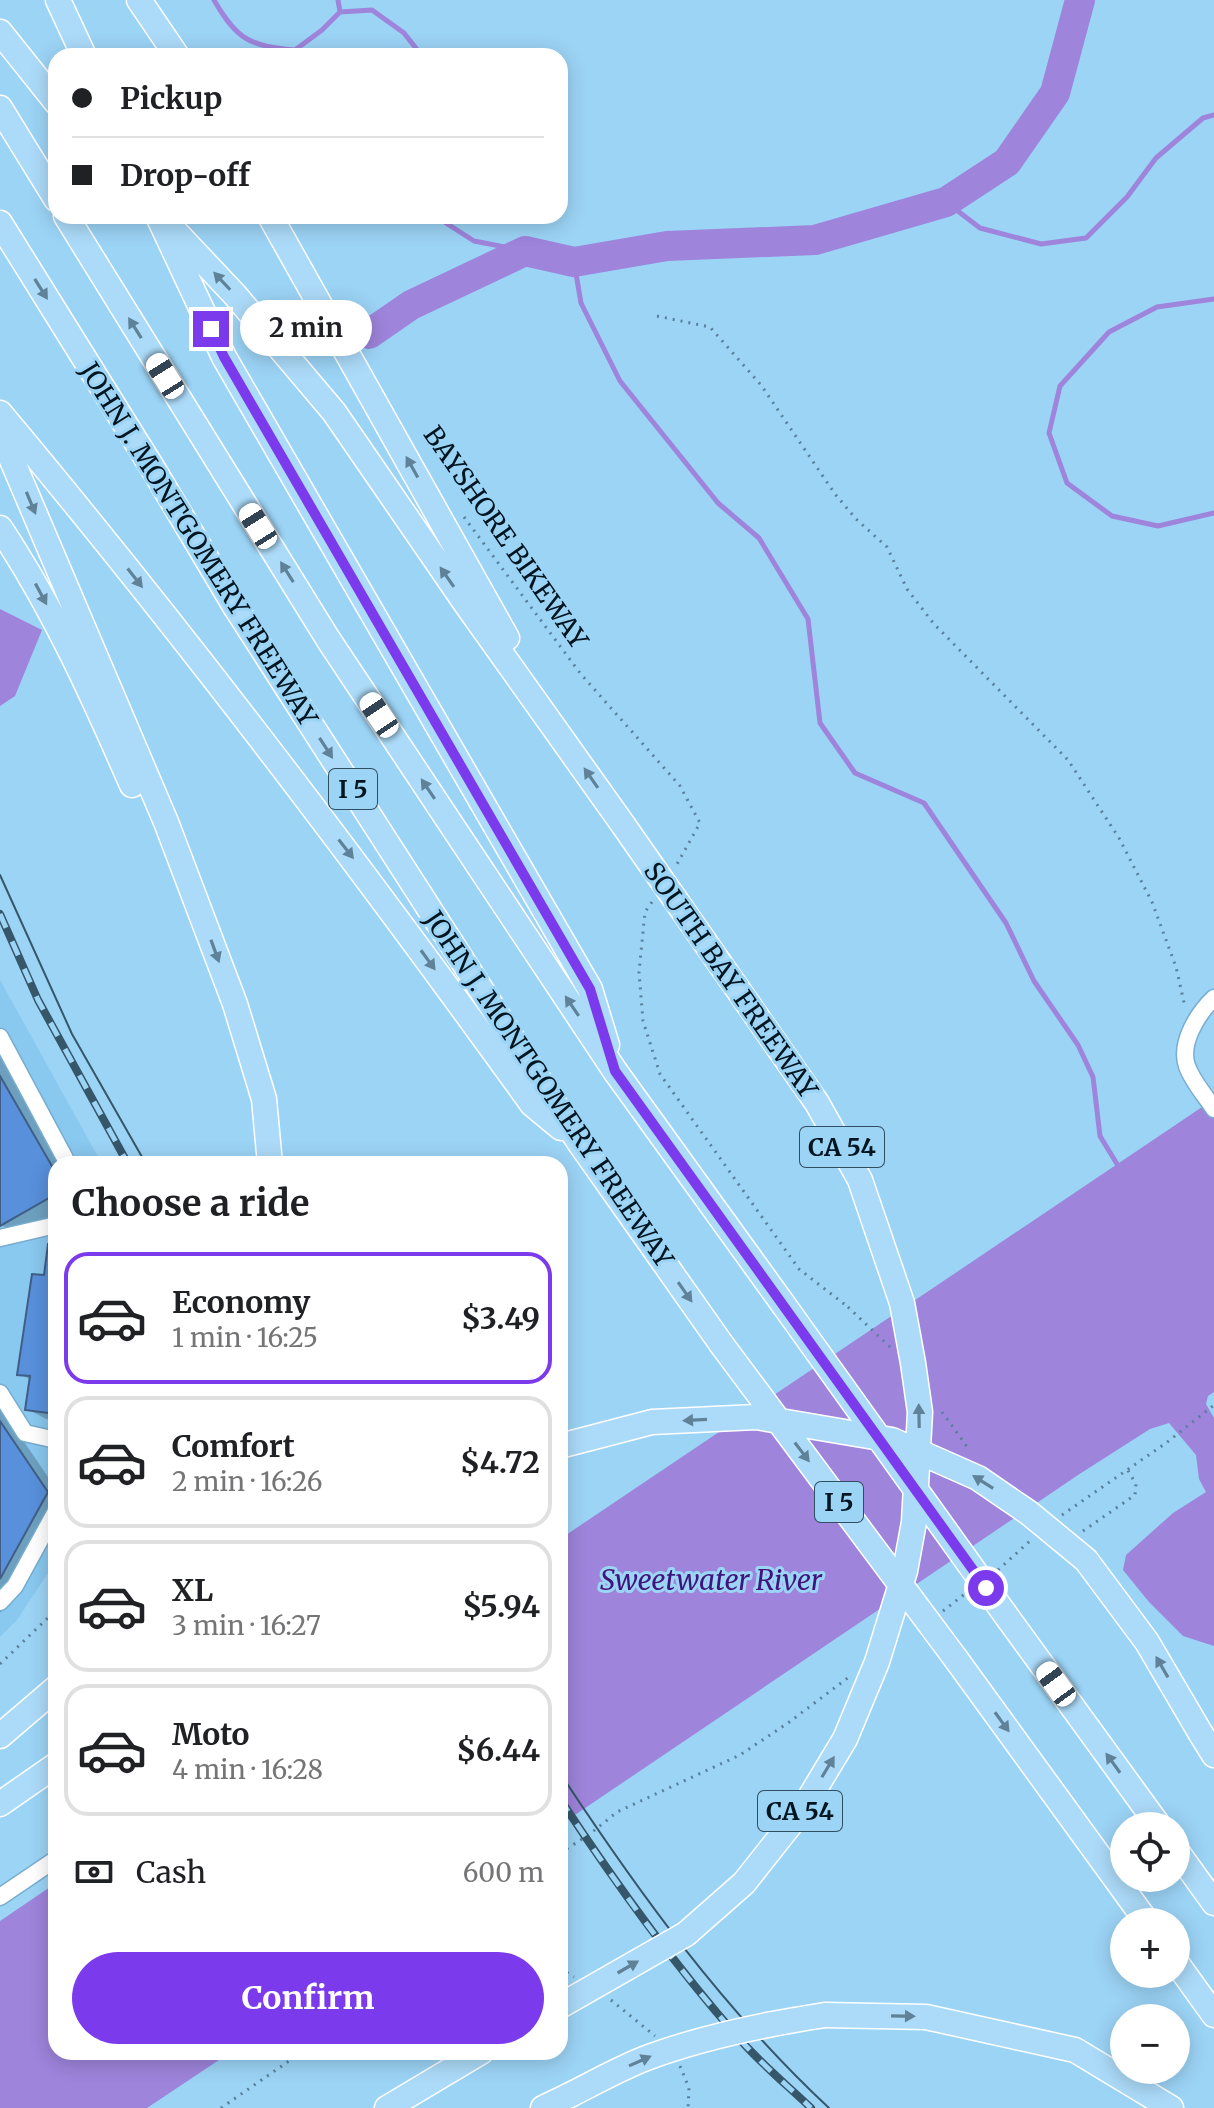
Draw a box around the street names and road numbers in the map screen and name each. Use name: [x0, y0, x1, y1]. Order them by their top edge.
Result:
street label: JOHN J. MONTGOMERY FREEWAY: [72, 355, 326, 733]
street label: BAYSHORE BIKEWAY: [417, 419, 596, 656]
road number: I 5: [329, 769, 377, 809]
street label: SOUTH BAY FREEWAY: [637, 856, 826, 1105]
street label: JOHN J. MONTGOMERY FREEWAY: [417, 904, 682, 1275]
road number: CA 54: [800, 1127, 884, 1167]
road number: I 5: [815, 1482, 863, 1522]
road number: CA 54: [758, 1791, 842, 1831]

